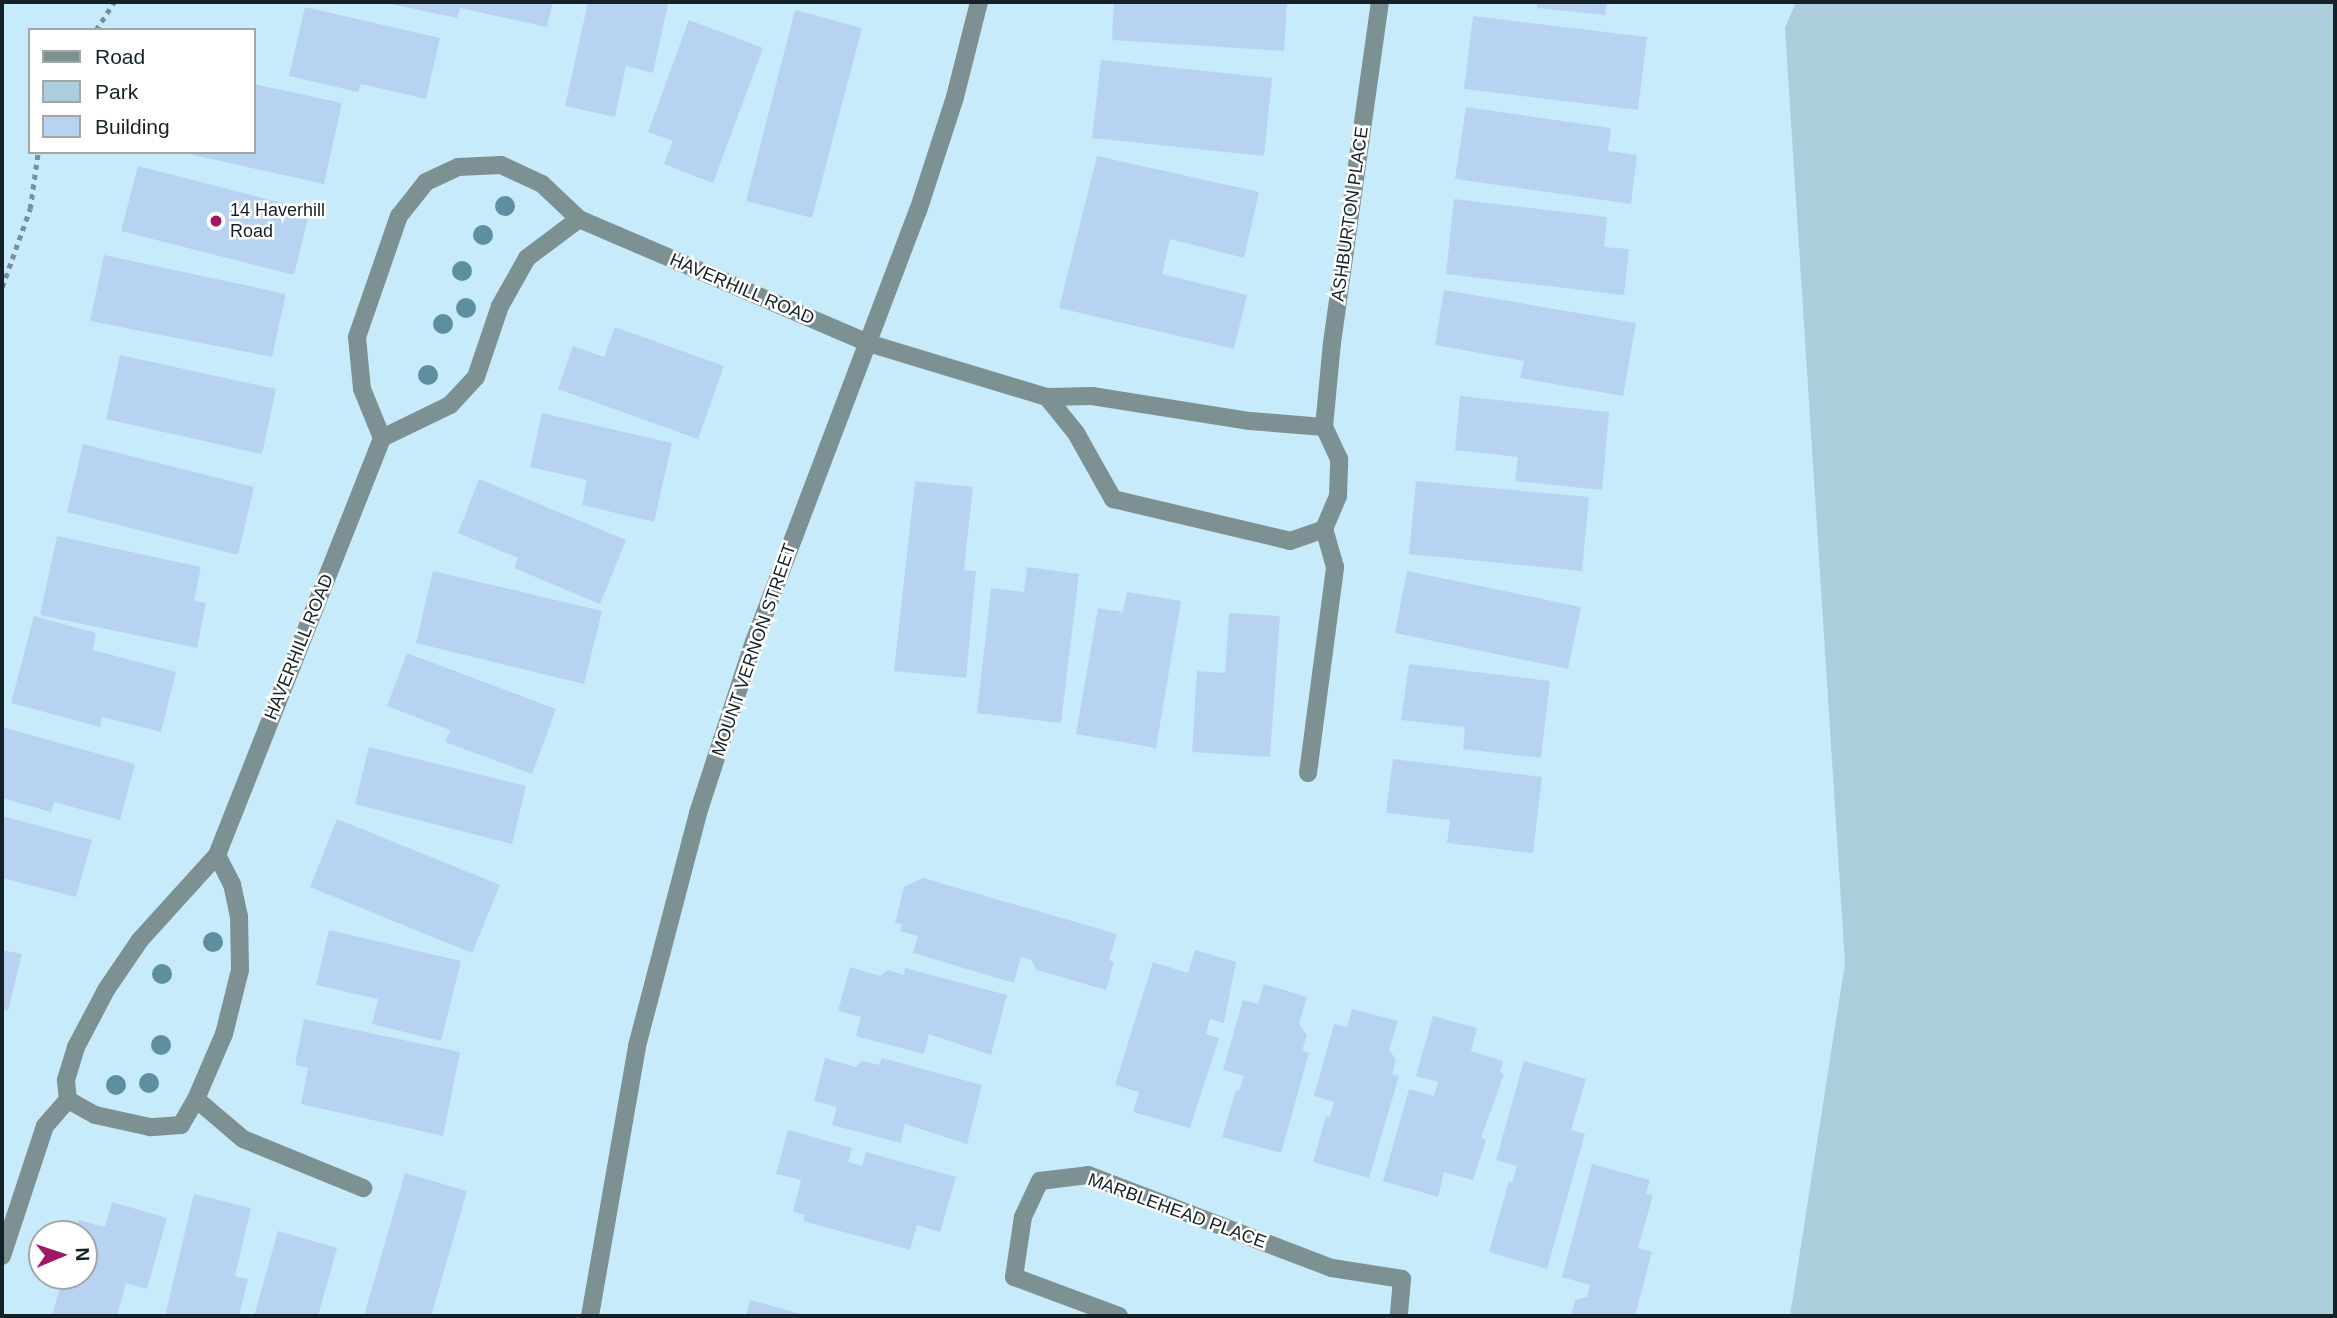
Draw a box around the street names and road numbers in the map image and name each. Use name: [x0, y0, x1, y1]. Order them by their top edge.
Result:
street label: ASHBURTON PLACE: [1327, 125, 1373, 303]
street label: HAVERHILL ROAD: [666, 249, 818, 329]
street label: MOUNT VERNON STREET: [707, 541, 801, 759]
street label: HAVERHILL ROAD: [260, 571, 338, 723]
street label: MARBLEHEAD PLACE: [1085, 1169, 1269, 1253]

